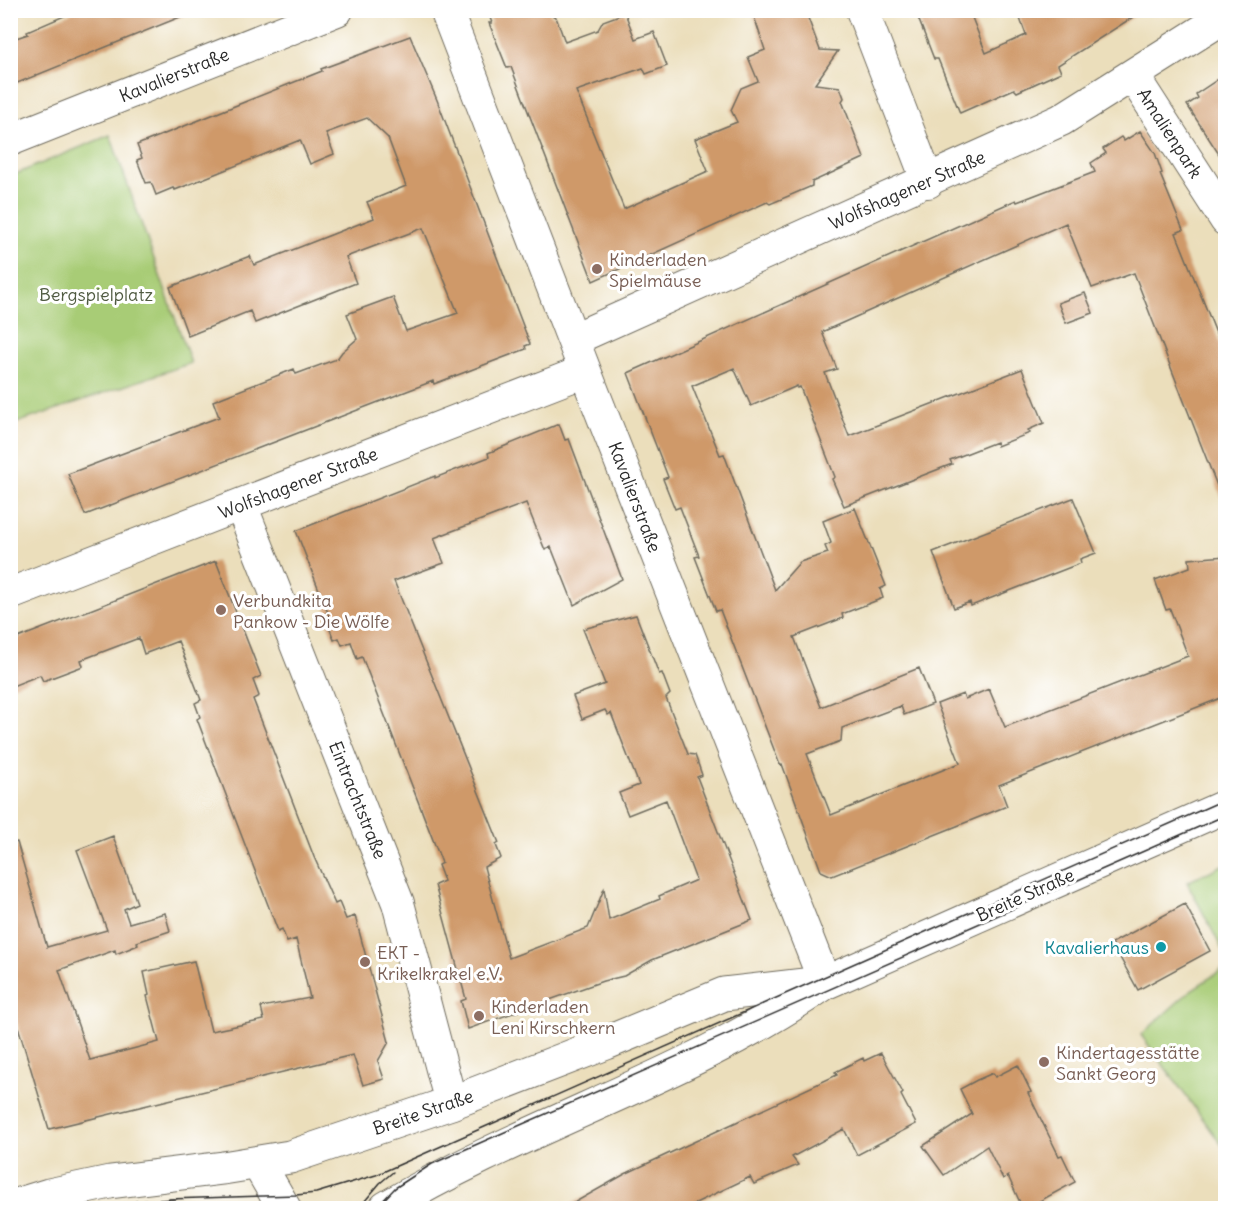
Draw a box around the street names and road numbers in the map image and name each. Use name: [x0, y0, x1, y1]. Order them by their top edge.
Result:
street label: Kavalierstraße: [116, 43, 232, 107]
street label: Amalienpark: [1132, 84, 1208, 182]
street label: Wolfshagener Straße: [825, 145, 989, 235]
street label: Kavalierstraße: [603, 439, 667, 555]
street label: Wolfshagener Straße: [215, 442, 381, 524]
street label: Eintrachtstraße: [324, 738, 392, 862]
street label: Breite Straße: [972, 863, 1078, 927]
street label: Breite Straße: [370, 1084, 476, 1140]

